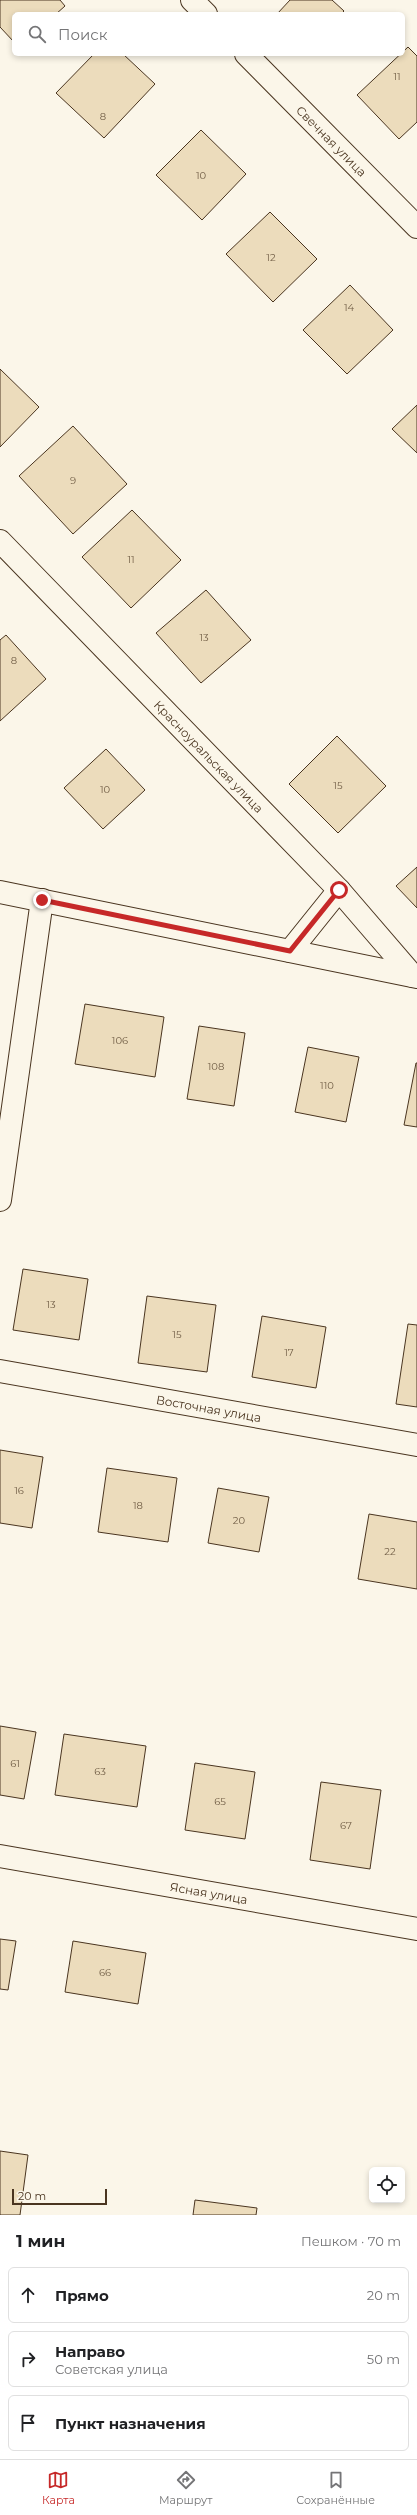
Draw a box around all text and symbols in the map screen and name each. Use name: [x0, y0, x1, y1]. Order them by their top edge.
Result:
search box: [12, 12, 405, 56]
icon: search: [26, 23, 48, 45]
text: Поиск: [58, 25, 107, 44]
house number: 11: [393, 70, 401, 83]
street label: Свечная улица: [294, 102, 370, 179]
house number: 8: [100, 110, 106, 123]
house number: 10: [196, 169, 206, 182]
house number: 12: [266, 251, 276, 264]
house number: 14: [344, 301, 354, 314]
house number: 9: [70, 474, 76, 487]
house number: 11: [127, 553, 135, 566]
house number: 13: [199, 631, 209, 644]
house number: 8: [11, 654, 17, 667]
street label: Красноуральская улица: [151, 697, 267, 815]
house number: 15: [333, 779, 343, 792]
house number: 10: [100, 783, 110, 796]
route start: [330, 881, 348, 899]
route end: [33, 891, 51, 909]
house number: 106: [112, 1034, 128, 1047]
house number: 108: [208, 1060, 224, 1073]
house number: 110: [320, 1079, 334, 1092]
house number: 13: [46, 1298, 56, 1311]
house number: 15: [172, 1328, 182, 1341]
house number: 17: [284, 1346, 294, 1359]
street label: Восточная улица: [155, 1391, 263, 1425]
house number: 16: [14, 1484, 24, 1497]
house number: 18: [133, 1499, 143, 1512]
house number: 20: [233, 1514, 246, 1527]
house number: 22: [384, 1545, 396, 1558]
house number: 61: [10, 1757, 20, 1770]
house number: 63: [94, 1765, 106, 1778]
house number: 65: [214, 1795, 226, 1808]
house number: 67: [340, 1819, 352, 1832]
street label: Ясная улица: [169, 1878, 249, 1907]
house number: 66: [99, 1966, 111, 1979]
map controls: [369, 2167, 405, 2203]
button: locate: [369, 2167, 405, 2203]
scale bar: [12, 2187, 107, 2206]
text: 20 m: [18, 2189, 46, 2203]
text: 1 мин: [16, 2231, 65, 2251]
text: Пешком · 70 m: [301, 2233, 401, 2249]
icon: ahead: [17, 2284, 39, 2306]
text: Прямо: [55, 2286, 109, 2305]
text: 20 m: [367, 2287, 400, 2303]
text: Направо: [55, 2342, 125, 2361]
icon: right: [17, 2348, 39, 2370]
text: 50 m: [367, 2351, 400, 2367]
text: Советская улица: [55, 2361, 168, 2377]
icon: arrive: [17, 2412, 39, 2434]
text: Пункт назначения: [55, 2414, 206, 2433]
tab: Карта: [42, 2469, 75, 2507]
tab: Маршрут: [159, 2469, 212, 2507]
tab: Сохранённые: [296, 2469, 375, 2507]

